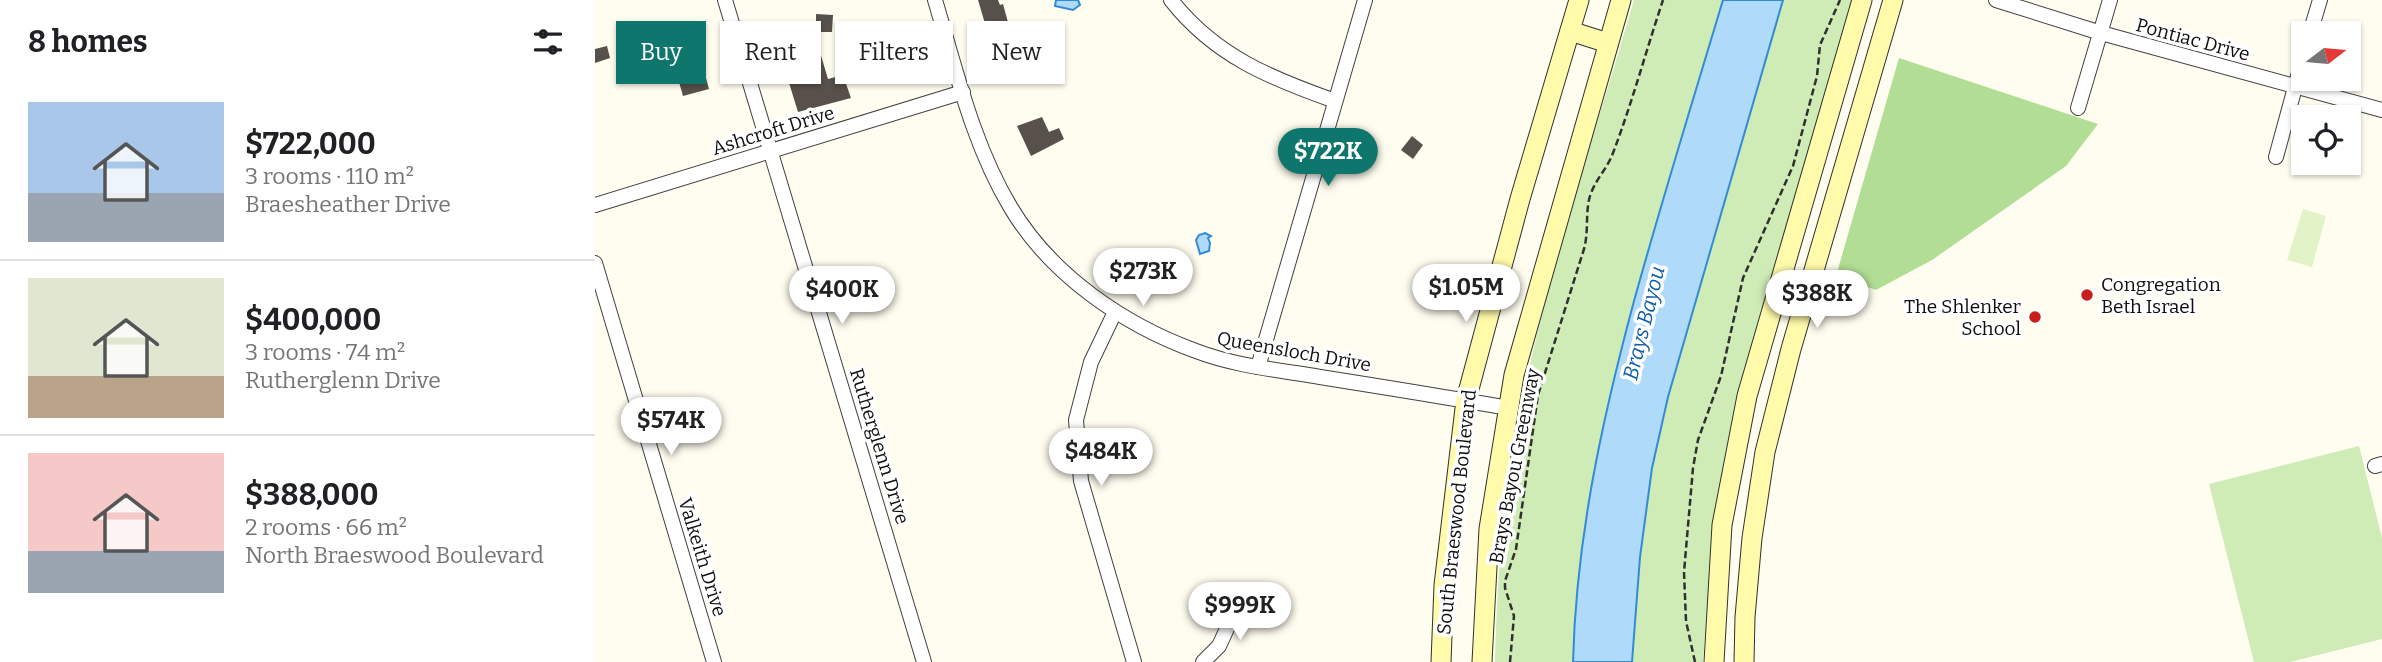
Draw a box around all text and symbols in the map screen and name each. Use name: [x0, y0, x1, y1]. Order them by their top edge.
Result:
street label: Pontiac Drive: [2133, 13, 2252, 66]
chip: Buy: [616, 21, 706, 84]
chip: Rent: [720, 21, 821, 84]
chip: Filters: [835, 21, 953, 84]
chip: New: [967, 21, 1065, 84]
north arrow: [2291, 21, 2361, 91]
map controls: [2291, 21, 2361, 175]
icon: filters: [529, 23, 567, 61]
text: 8 homes: [28, 24, 148, 60]
street label: Ashcroft Drive: [709, 101, 837, 160]
button: locate: [2291, 105, 2361, 175]
text: $722,000: [245, 126, 376, 162]
pin: $722K: [1279, 128, 1377, 188]
icon: home: [84, 130, 168, 214]
text: $722K: [1294, 137, 1362, 165]
text: 3 rooms · 110 m²: [245, 162, 414, 190]
text: Braesheather Drive: [245, 190, 451, 218]
pin: $273K: [1094, 248, 1192, 308]
text: $273K: [1109, 257, 1177, 285]
water label: Brays Bayou: [1617, 263, 1671, 383]
pin: $1.05M: [1409, 264, 1523, 324]
pin: $400K: [793, 266, 891, 326]
pin: $388K: [1768, 270, 1866, 330]
text: $1.05M: [1428, 273, 1504, 301]
place label: Congregation Beth Israel: [2101, 273, 2221, 318]
text: $400K: [805, 275, 879, 303]
text: $388K: [1782, 279, 1852, 307]
marker: Congregation Beth Israel: [2079, 287, 2095, 303]
place label: The Shlenker School: [1904, 295, 2022, 340]
text: $400,000: [245, 302, 381, 338]
icon: home: [84, 306, 168, 390]
marker: The Shlenker School: [2027, 309, 2043, 325]
street label: Queensloch Drive: [1215, 327, 1373, 376]
text: 3 rooms · 74 m²: [245, 338, 405, 366]
street label: Rutherglenn Drive: [845, 365, 914, 527]
street label: Brays Bayou Greenway: [1484, 365, 1545, 566]
text: Rutherglenn Drive: [245, 366, 441, 394]
street label: South Braeswood Boulevard: [1432, 388, 1481, 636]
pin: $574K: [622, 398, 720, 457]
text: $574K: [637, 406, 705, 434]
pin: $484K: [1052, 428, 1150, 488]
text: $484K: [1065, 437, 1137, 465]
text: $388,000: [245, 477, 379, 513]
icon: home: [84, 481, 168, 565]
street label: Valkeith Drive: [674, 495, 731, 619]
text: 2 rooms · 66 m²: [245, 513, 407, 541]
text: North Braeswood Boulevard: [245, 541, 544, 569]
pin: $999K: [1191, 582, 1289, 642]
text: $999K: [1204, 591, 1276, 619]

